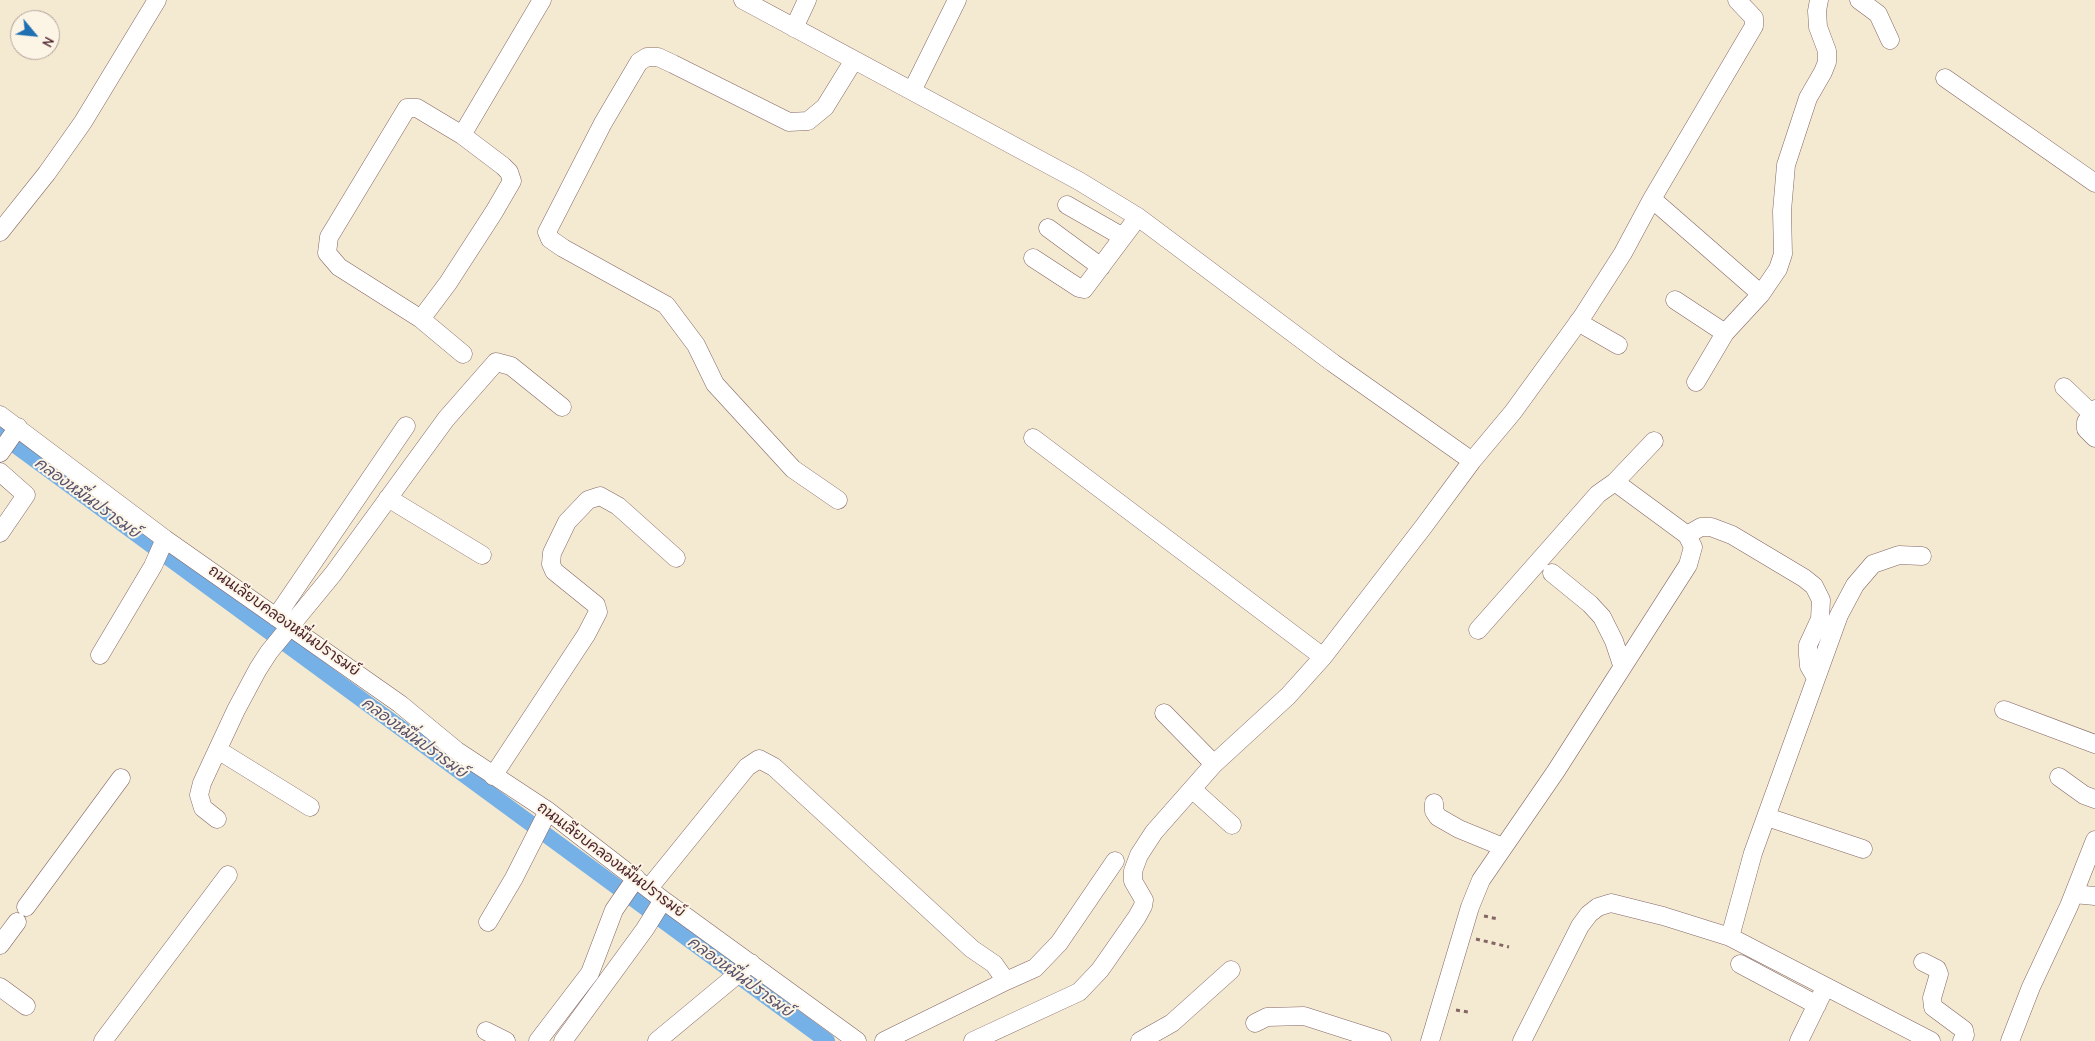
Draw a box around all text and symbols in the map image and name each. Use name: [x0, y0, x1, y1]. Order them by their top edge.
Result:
north arrow: [10, 10, 60, 60]
text: N: [38, 34, 57, 50]
water label: คลองหมื่นปรารมย์: [31, 454, 143, 542]
street label: ถนนเลียบคลองหมื่นปรารมย์: [205, 562, 363, 680]
water label: คลองหมื่นปรารมย์: [358, 694, 470, 782]
street label: ถนนเลียบคลองหมื่นปรารมย์: [533, 798, 689, 922]
water label: คลองหมื่นปรารมย์: [684, 933, 796, 1021]

